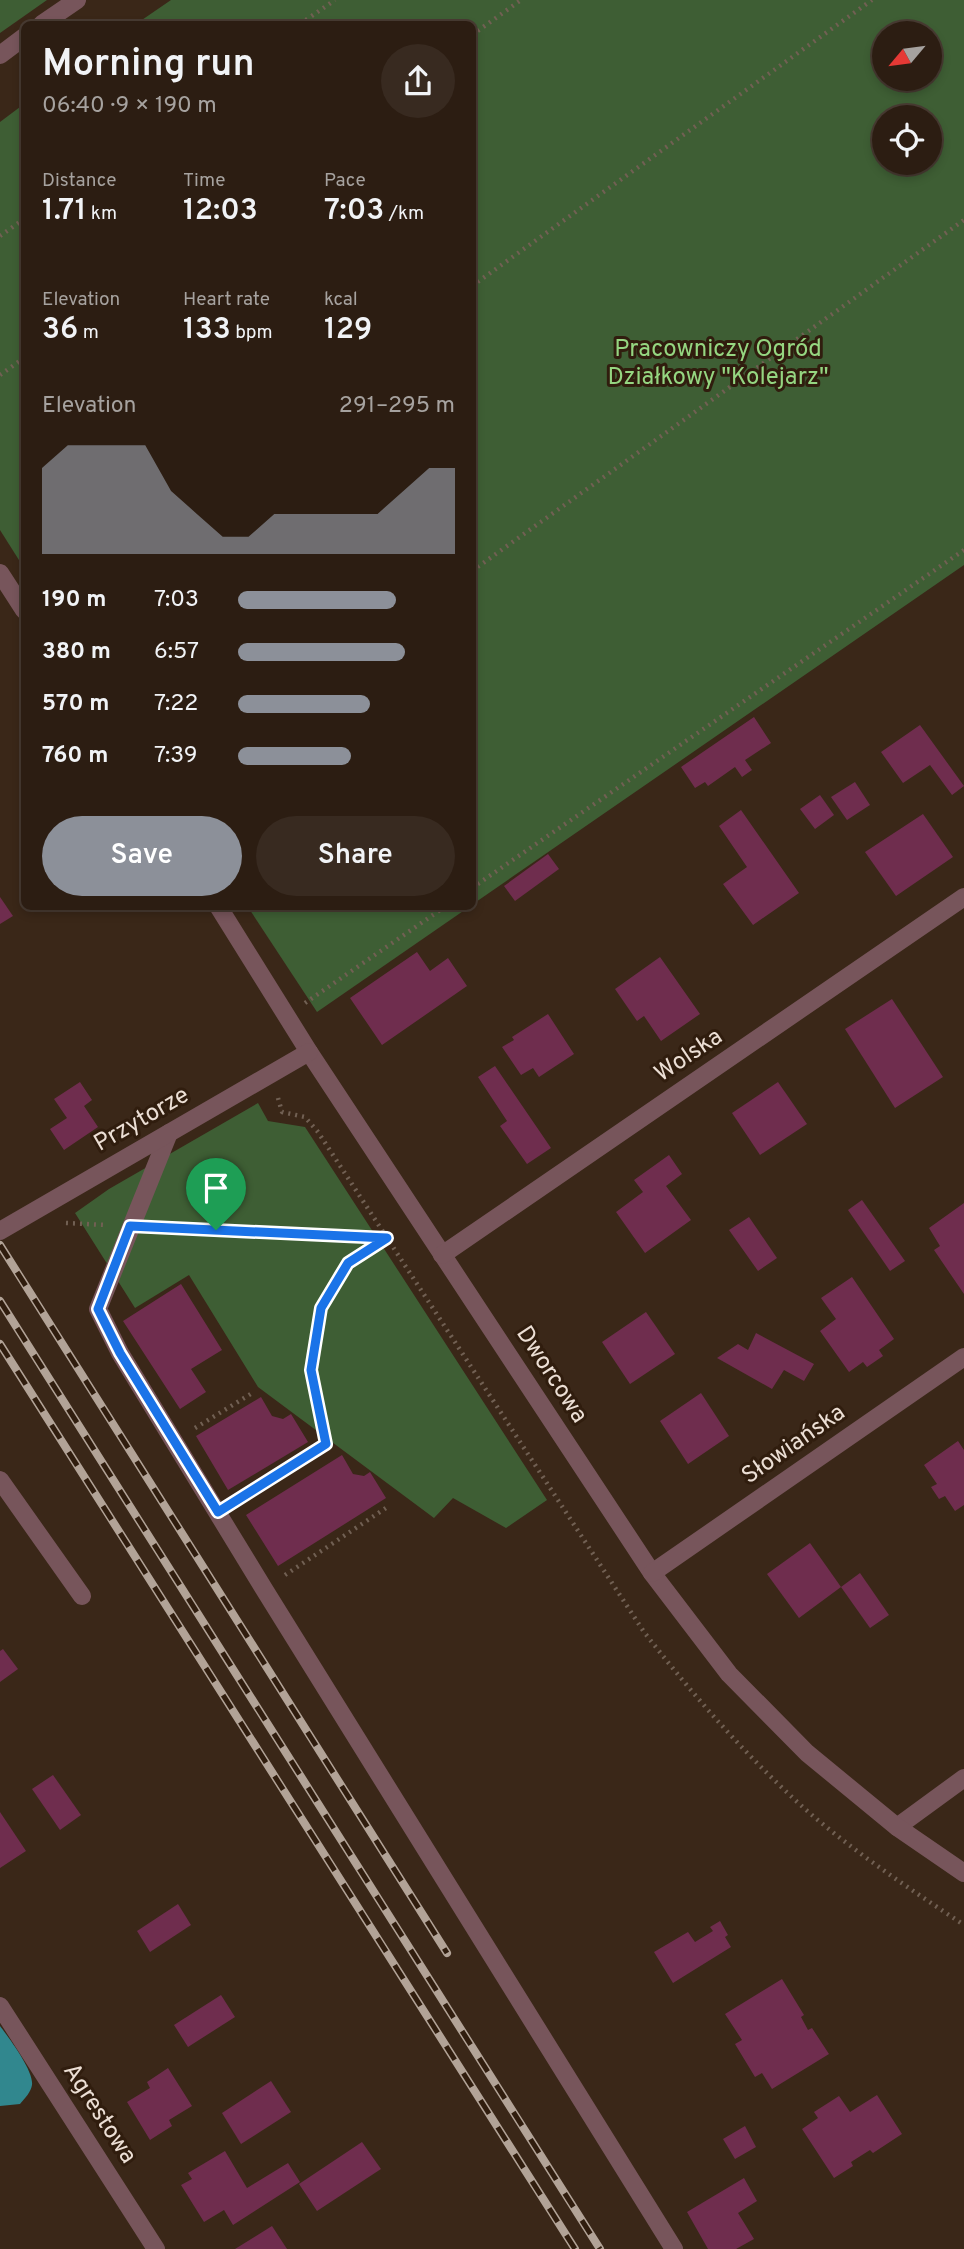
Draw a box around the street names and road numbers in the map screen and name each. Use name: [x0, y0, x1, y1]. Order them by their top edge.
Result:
street label: Wolska: [649, 1022, 729, 1090]
street label: Przytorze: [89, 1081, 195, 1159]
street label: Dworcowa: [508, 1321, 594, 1429]
street label: Słowiańska: [736, 1398, 852, 1492]
street label: Agrestowa: [55, 2058, 143, 2170]

